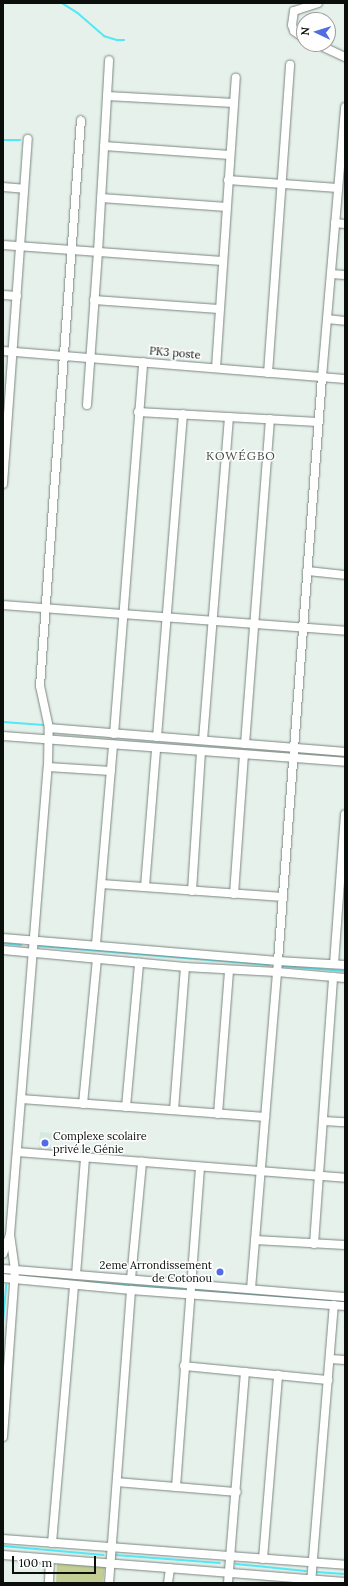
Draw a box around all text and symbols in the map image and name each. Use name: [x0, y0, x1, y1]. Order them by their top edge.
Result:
north arrow: [296, 12, 336, 52]
text: N: [298, 27, 312, 36]
street label: PK3 poste: [149, 344, 201, 362]
district label: KOWÉGBO: [206, 449, 276, 463]
place label: Complexe scolaire privé le Génie: [53, 1130, 147, 1156]
marker: Complexe scolaire privé le Génie: [40, 1138, 50, 1148]
place label: 2eme Arrondissement de Cotonou: [100, 1259, 212, 1285]
marker: 2eme Arrondissement de Cotonou: [215, 1267, 225, 1277]
scale bar: [14, 1548, 98, 1574]
text: 100 m: [19, 1555, 52, 1570]

